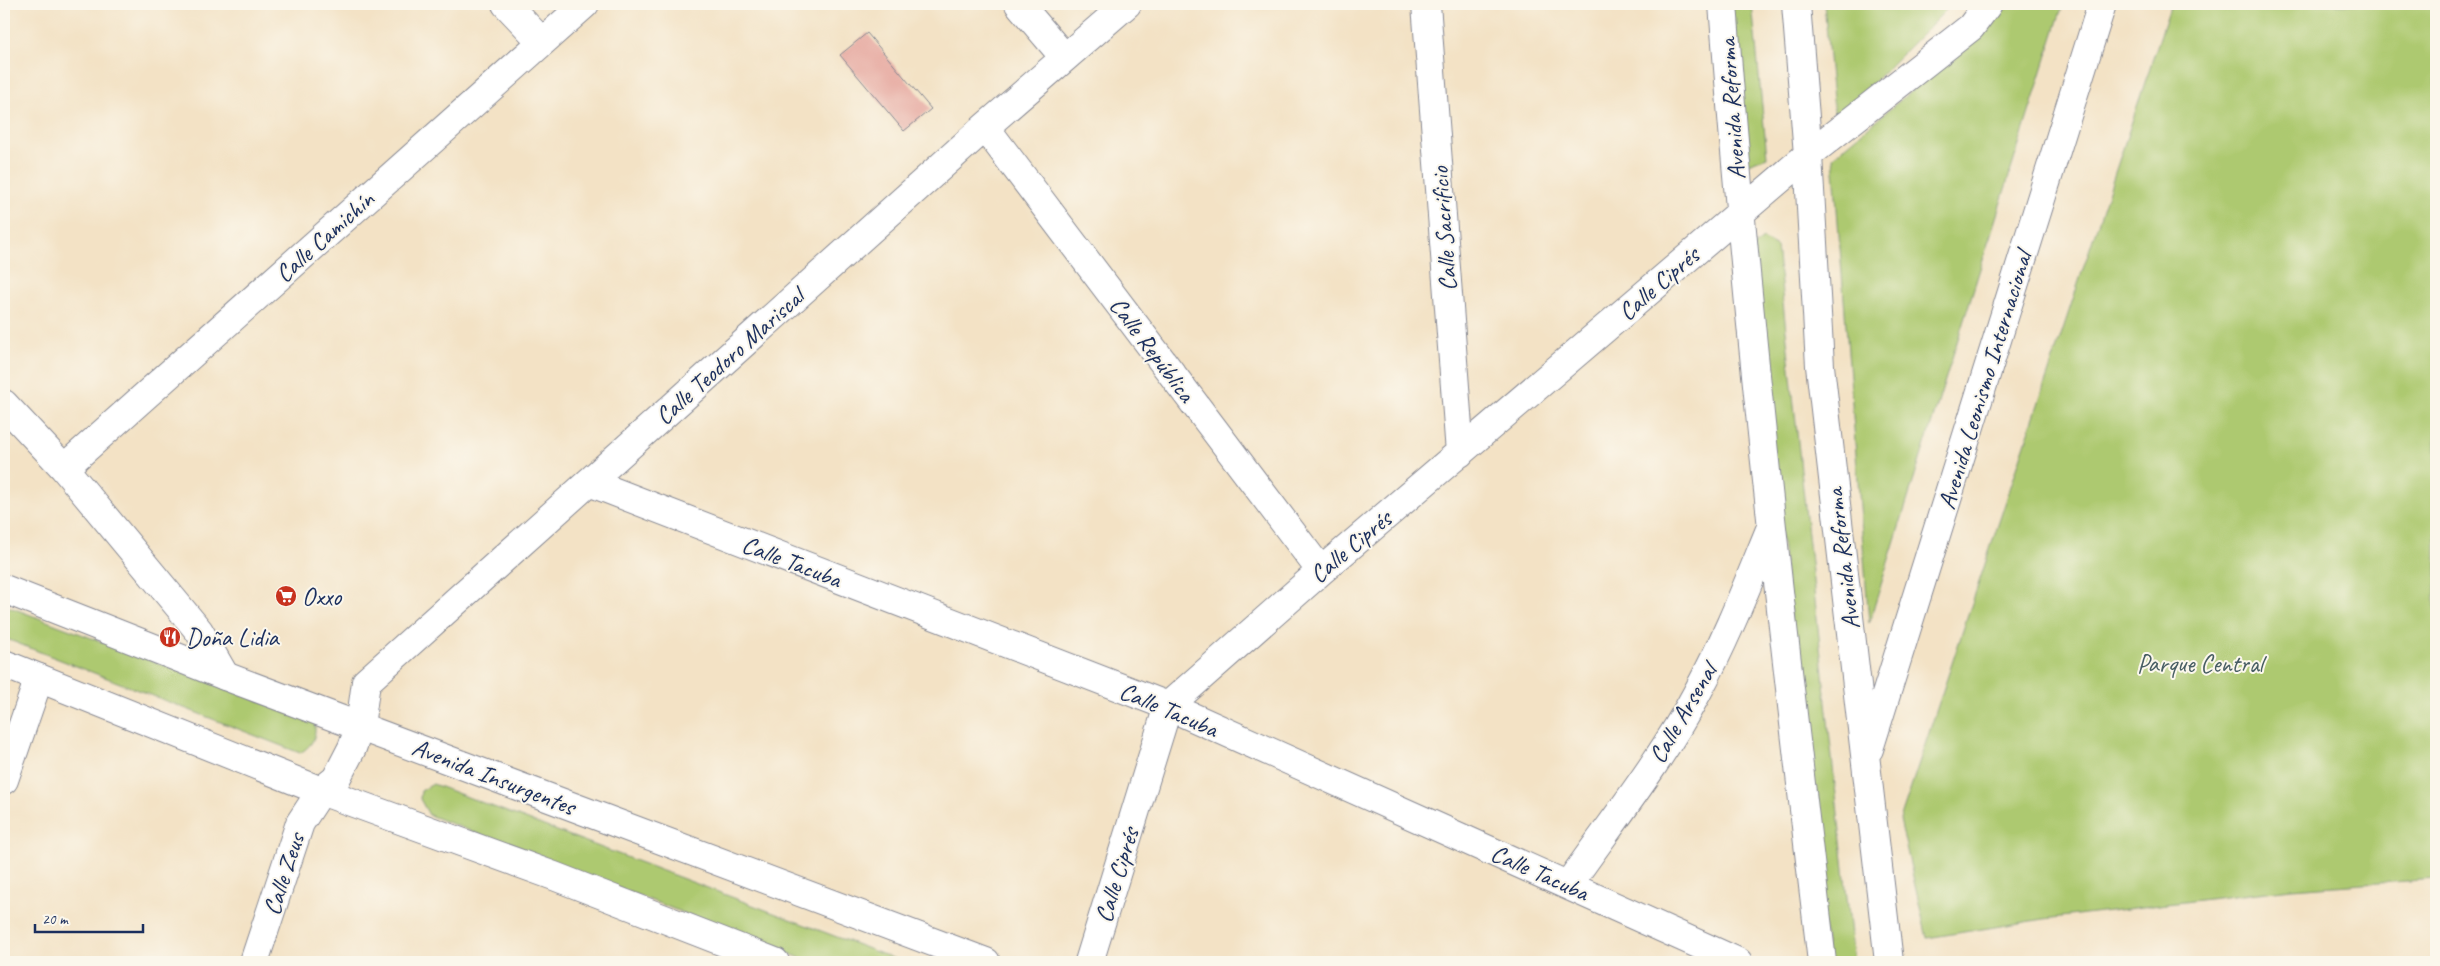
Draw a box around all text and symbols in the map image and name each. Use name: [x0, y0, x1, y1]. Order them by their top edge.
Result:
street label: Avenida Reforma: [1711, 34, 1753, 181]
street label: Calle Sacrificio: [1424, 164, 1464, 292]
street label: Calle Camichín: [268, 183, 381, 290]
street label: Calle Ciprés: [1611, 238, 1708, 328]
street label: Avenida Leonismo Internacional: [1931, 243, 2041, 513]
street label: Calle Teodoro Mariscal: [649, 278, 814, 432]
street label: Calle República: [1102, 291, 1203, 410]
street label: Avenida Reforma: [1818, 484, 1867, 631]
street label: Calle Ciprés: [1303, 502, 1400, 590]
street label: Calle Tacuba: [737, 528, 848, 596]
place label: Oxxo: [302, 581, 342, 613]
supermarket icon: Oxxo: [274, 584, 298, 608]
place label: Doña Lidia: [186, 622, 281, 654]
restaurant icon: Doña Lidia: [158, 625, 182, 649]
park label: Parque Central: [2137, 648, 2268, 680]
street label: Calle Arsenal: [1642, 654, 1727, 769]
street label: Calle Tacuba: [1115, 675, 1224, 746]
street label: Avenida Insurgentes: [408, 731, 582, 824]
street label: Calle Ciprés: [1087, 822, 1147, 926]
street label: Calle Zeus: [256, 827, 313, 919]
street label: Calle Tacuba: [1486, 837, 1595, 909]
scale bar: [35, 901, 142, 933]
text: 20 m: [42, 910, 69, 929]

